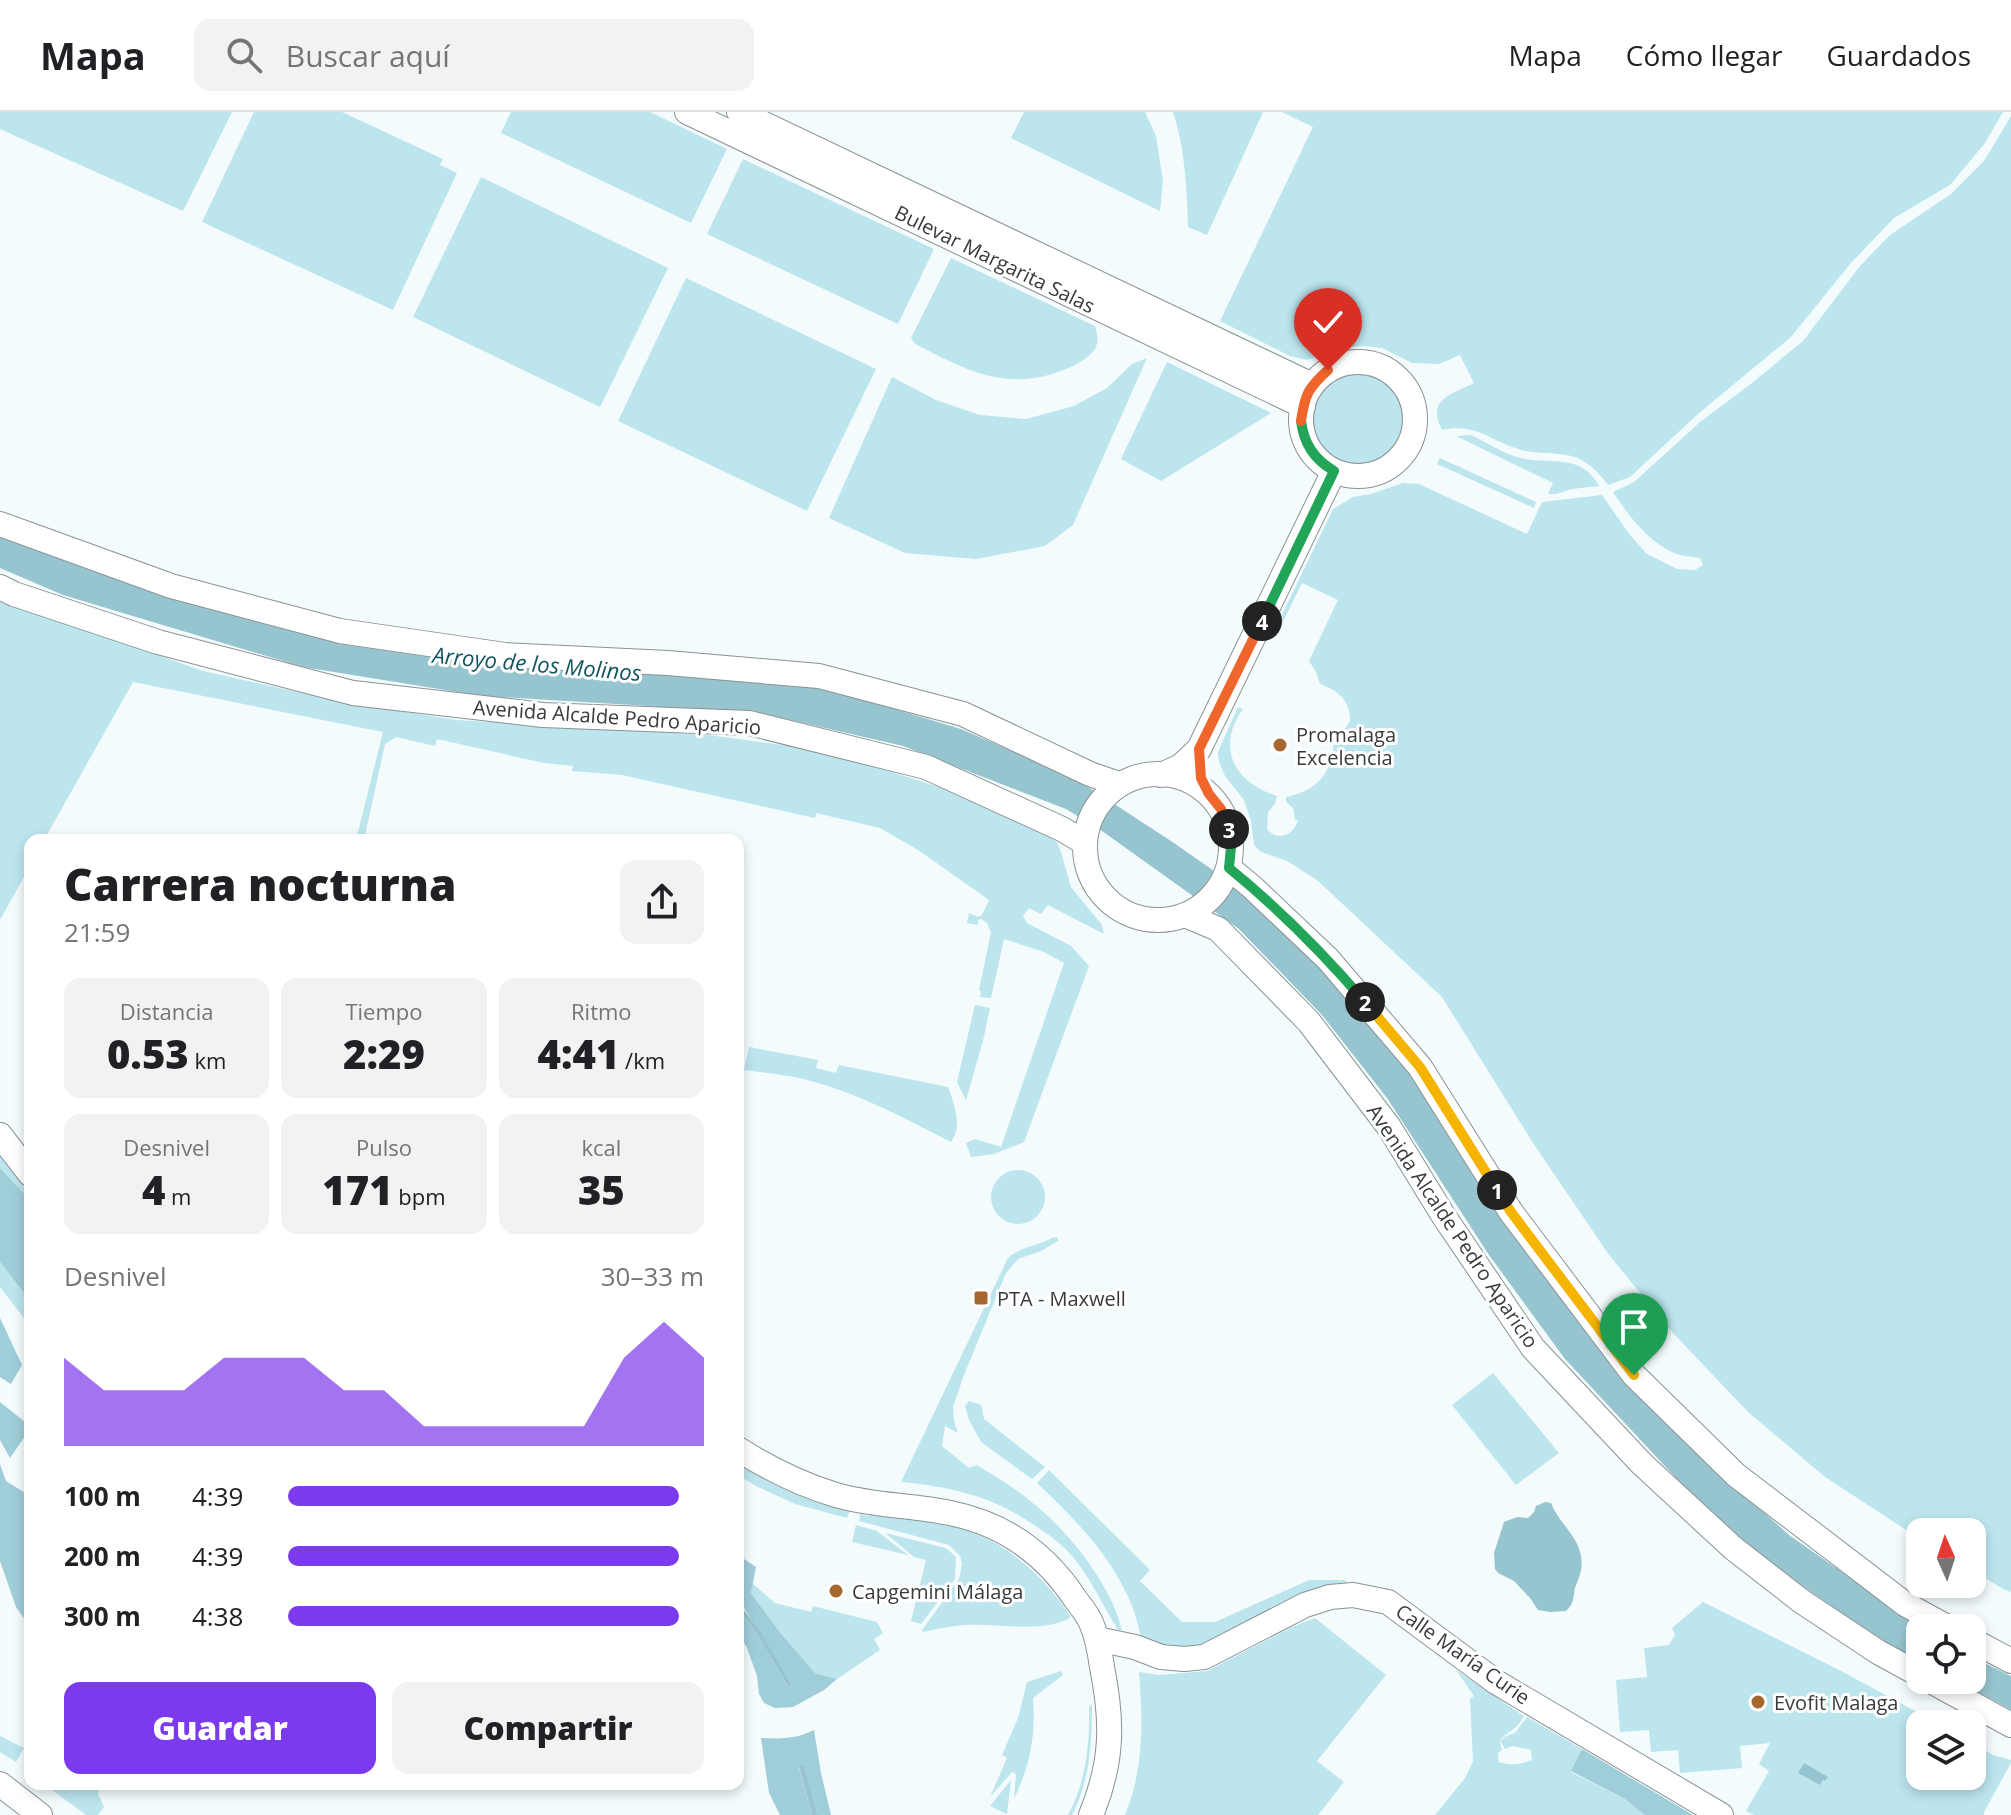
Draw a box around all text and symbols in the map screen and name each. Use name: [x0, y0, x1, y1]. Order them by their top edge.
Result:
search box: [194, 19, 754, 91]
text: Mapa: [40, 29, 146, 81]
icon: search: [222, 33, 266, 77]
text: Buscar aquí: [286, 35, 450, 76]
text: Mapa: [1508, 36, 1582, 74]
text: Cómo llegar: [1626, 36, 1782, 74]
text: Guardados: [1826, 36, 1971, 74]
street label: Bulevar Margarita Salas: [890, 199, 1100, 319]
pin: [1294, 288, 1362, 370]
icon: check: [1306, 300, 1350, 344]
pin: 4: [1242, 601, 1282, 641]
text: 4: [1256, 606, 1268, 636]
water label: Arroyo de los Molinos: [429, 639, 643, 687]
street label: Avenida Alcalde Pedro Aparicio: [472, 693, 762, 741]
place label: Promalaga Excelencia: [1296, 721, 1396, 771]
marker: Promalaga Excelencia: [1271, 736, 1289, 754]
pin: 3: [1209, 809, 1249, 849]
text: 3: [1223, 814, 1235, 844]
text: Carrera nocturna: [64, 854, 456, 914]
button: share: [620, 860, 704, 944]
text: 21:59: [64, 914, 130, 950]
pin: 2: [1345, 982, 1385, 1022]
text: 2: [1359, 987, 1371, 1017]
text: Distancia: [120, 996, 214, 1026]
text: Tiempo: [345, 996, 423, 1026]
text: Ritmo: [571, 996, 632, 1026]
text: 0.53: [107, 1026, 189, 1081]
text: 2:29: [343, 1026, 425, 1081]
text: 4:41: [538, 1026, 619, 1081]
text: km: [189, 1045, 226, 1075]
text: /km: [619, 1045, 665, 1075]
street label: Avenida Alcalde Pedro Aparicio: [1361, 1099, 1545, 1353]
text: Desnivel: [123, 1132, 210, 1162]
text: Pulso: [356, 1132, 412, 1162]
text: kcal: [581, 1132, 621, 1162]
text: 4: [142, 1162, 165, 1217]
text: 171: [322, 1162, 393, 1217]
text: 35: [578, 1162, 625, 1217]
pin: 1: [1477, 1170, 1517, 1210]
text: 1: [1491, 1175, 1503, 1205]
text: m: [165, 1181, 191, 1211]
text: bpm: [393, 1181, 446, 1211]
text: Desnivel: [64, 1258, 167, 1294]
text: 30–33 m: [601, 1258, 704, 1294]
place label: PTA - Maxwell: [997, 1285, 1126, 1312]
marker: PTA - Maxwell: [972, 1289, 990, 1307]
pin: [1600, 1293, 1668, 1375]
icon: arrive: [1612, 1305, 1656, 1349]
text: 100 m: [64, 1478, 141, 1514]
text: 4:39: [192, 1478, 243, 1514]
north arrow: [1906, 1518, 1986, 1598]
map controls: [1906, 1518, 1986, 1790]
text: 200 m: [64, 1538, 141, 1574]
text: 4:39: [192, 1538, 243, 1574]
place label: Capgemini Málaga: [852, 1578, 1023, 1605]
marker: Capgemini Málaga: [827, 1582, 845, 1600]
text: 300 m: [64, 1598, 141, 1634]
text: 4:38: [192, 1598, 243, 1634]
street label: Calle María Curie: [1390, 1598, 1536, 1710]
button: locate: [1906, 1614, 1986, 1694]
button: Guardar: [64, 1682, 376, 1774]
button: Compartir: [392, 1682, 704, 1774]
place label: Evofit Malaga: [1774, 1689, 1898, 1716]
marker: Evofit Malaga: [1749, 1693, 1767, 1711]
button: layers: [1906, 1710, 1986, 1790]

